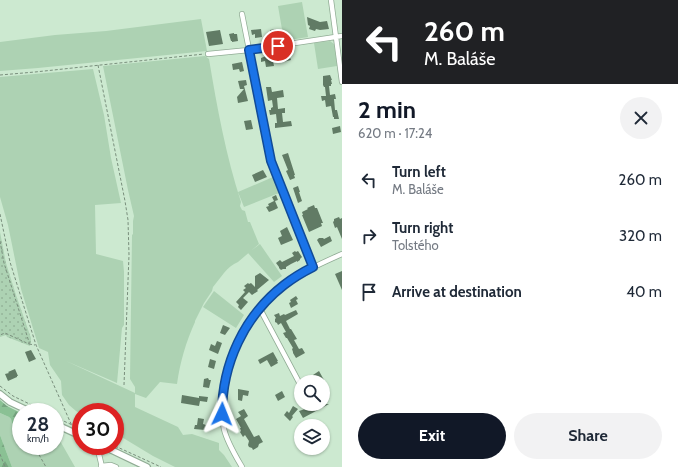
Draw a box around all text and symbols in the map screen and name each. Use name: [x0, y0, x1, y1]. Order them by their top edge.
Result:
text: 260 m: [424, 14, 505, 48]
icon: left: [358, 16, 410, 68]
pin: [261, 29, 295, 63]
icon: arrive: [267, 35, 289, 57]
text: M. Baláše: [424, 48, 495, 70]
text: 2 min: [358, 95, 416, 124]
button: close: [620, 97, 662, 139]
text: 620 m · 17:24: [358, 125, 432, 141]
text: Turn left: [392, 163, 446, 181]
icon: left: [358, 169, 380, 191]
text: 260 m: [619, 171, 662, 189]
text: M. Baláše: [392, 181, 444, 197]
text: Turn right: [392, 219, 453, 237]
icon: right: [358, 225, 380, 247]
text: 320 m: [619, 227, 662, 245]
text: Tolstého: [392, 237, 439, 253]
icon: arrive: [358, 281, 380, 303]
text: Arrive at destination: [392, 283, 522, 301]
text: 40 m: [626, 283, 662, 301]
map controls: [294, 375, 330, 455]
button: search: [294, 375, 330, 411]
position arrow: [201, 393, 243, 435]
speed limit sign: 30: [72, 403, 124, 455]
text: 28: [27, 412, 49, 436]
button: Exit: [358, 413, 506, 459]
button: Share: [514, 413, 662, 459]
button: layers: [294, 419, 330, 455]
text: km/h: [27, 432, 49, 445]

